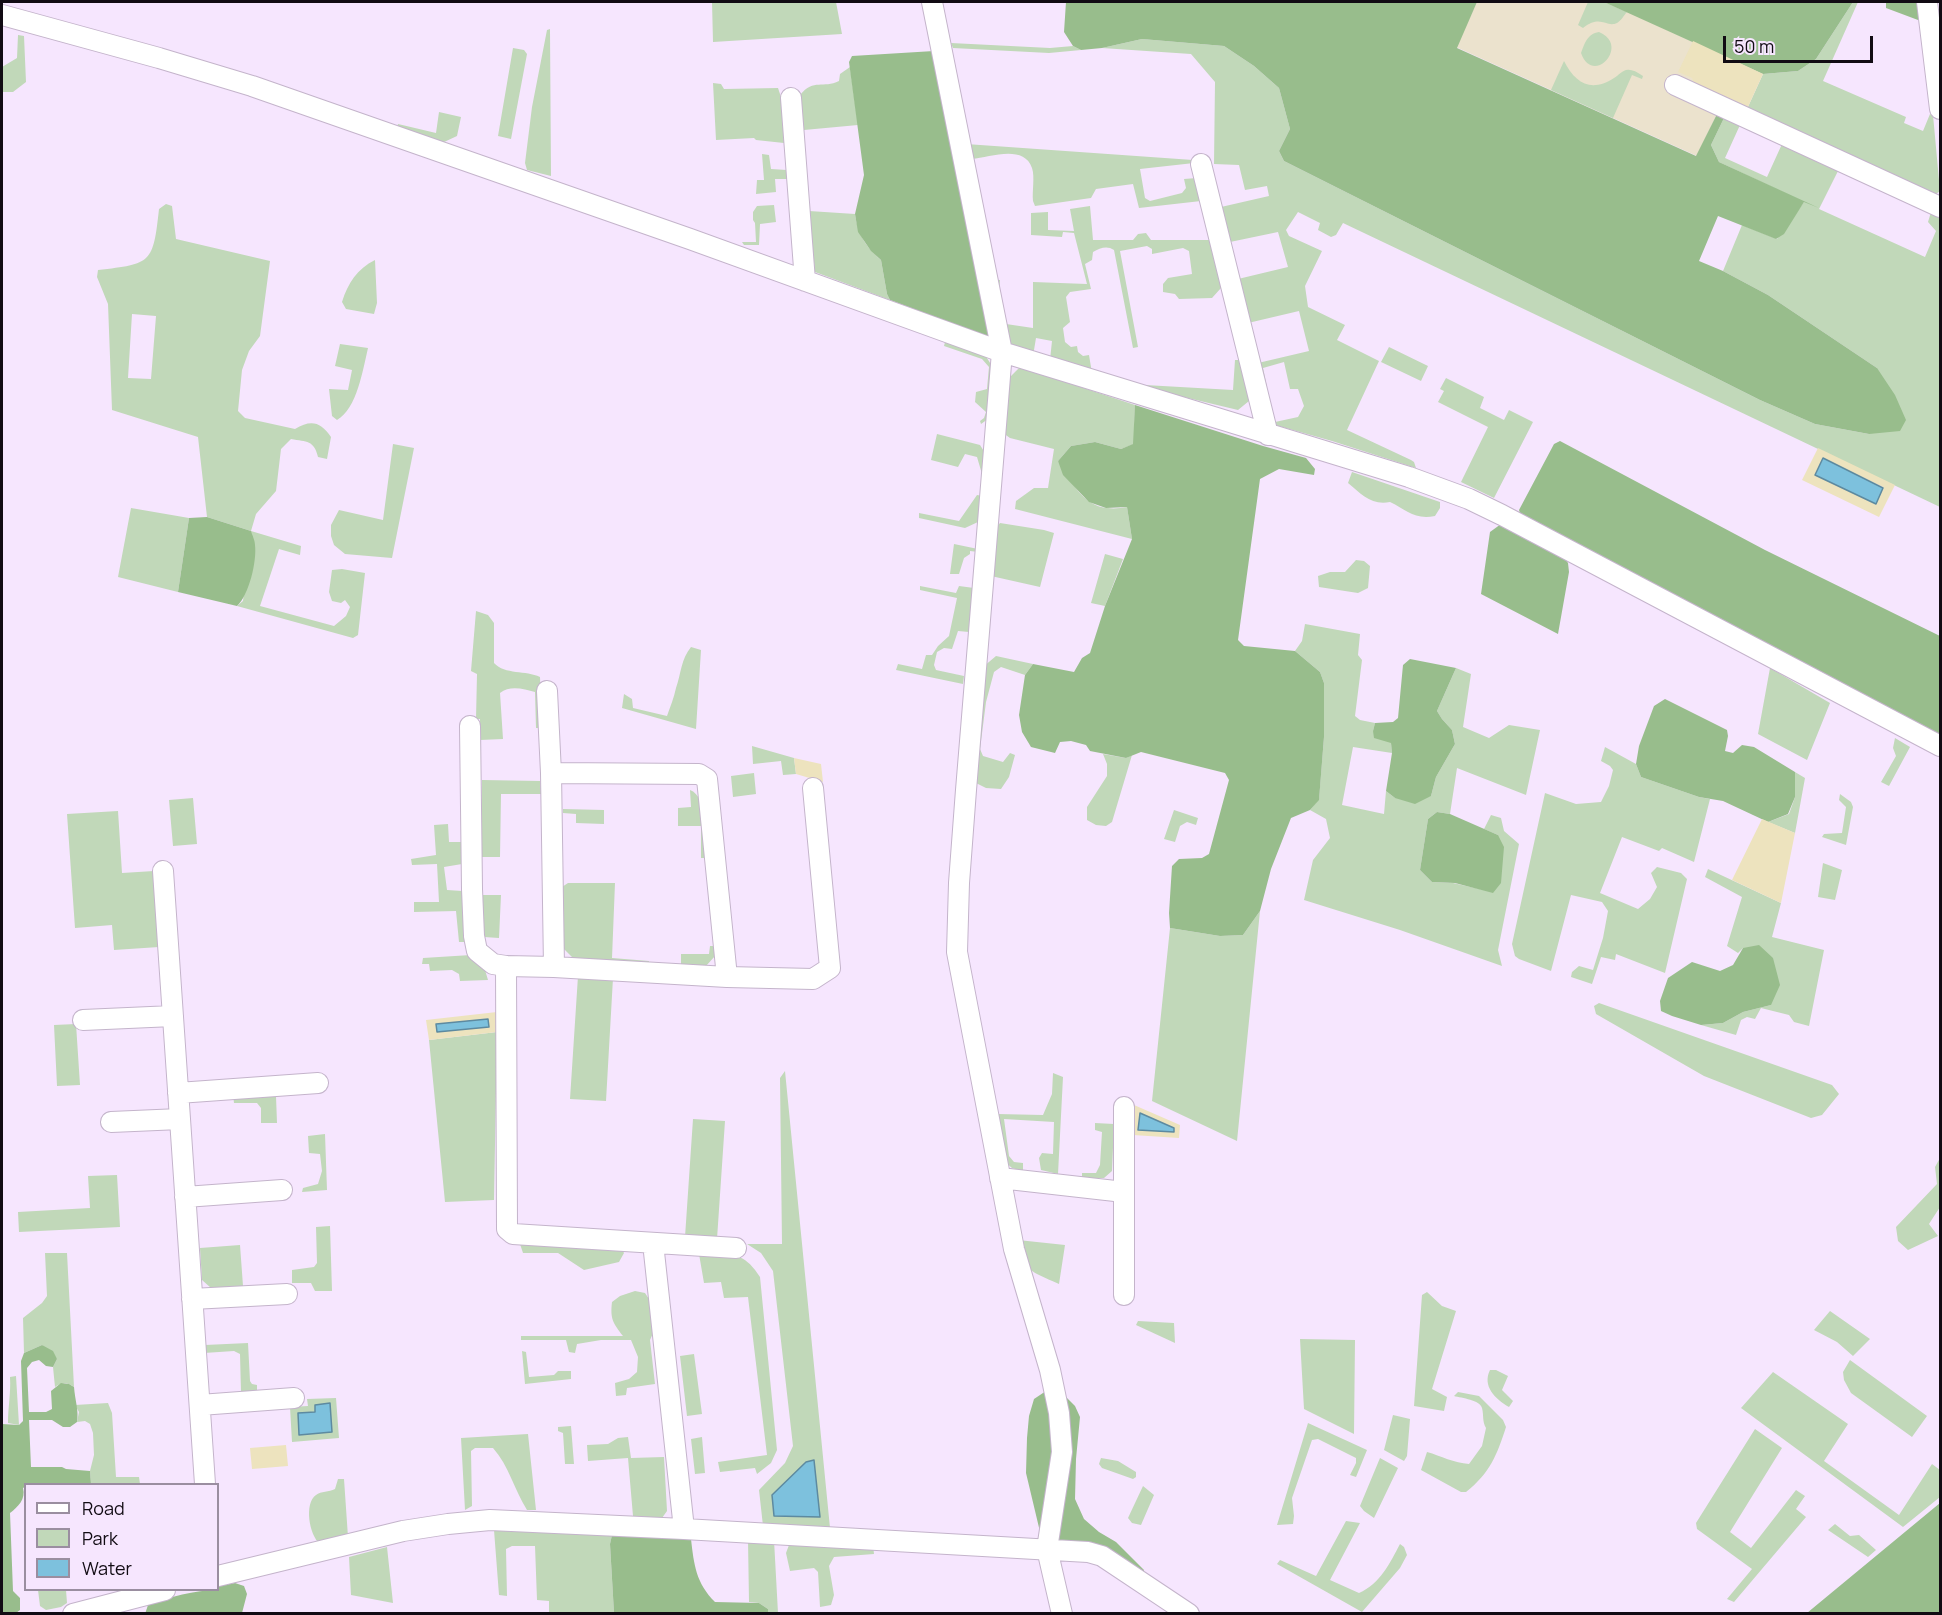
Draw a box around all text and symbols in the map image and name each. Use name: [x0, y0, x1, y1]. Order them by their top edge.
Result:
scale bar: [1726, 24, 1876, 62]
text: 50 m: [1734, 34, 1774, 58]
legend: [24, 1483, 219, 1591]
text: Road: [82, 1496, 125, 1520]
text: Park: [82, 1526, 118, 1550]
text: Water: [82, 1556, 132, 1580]

